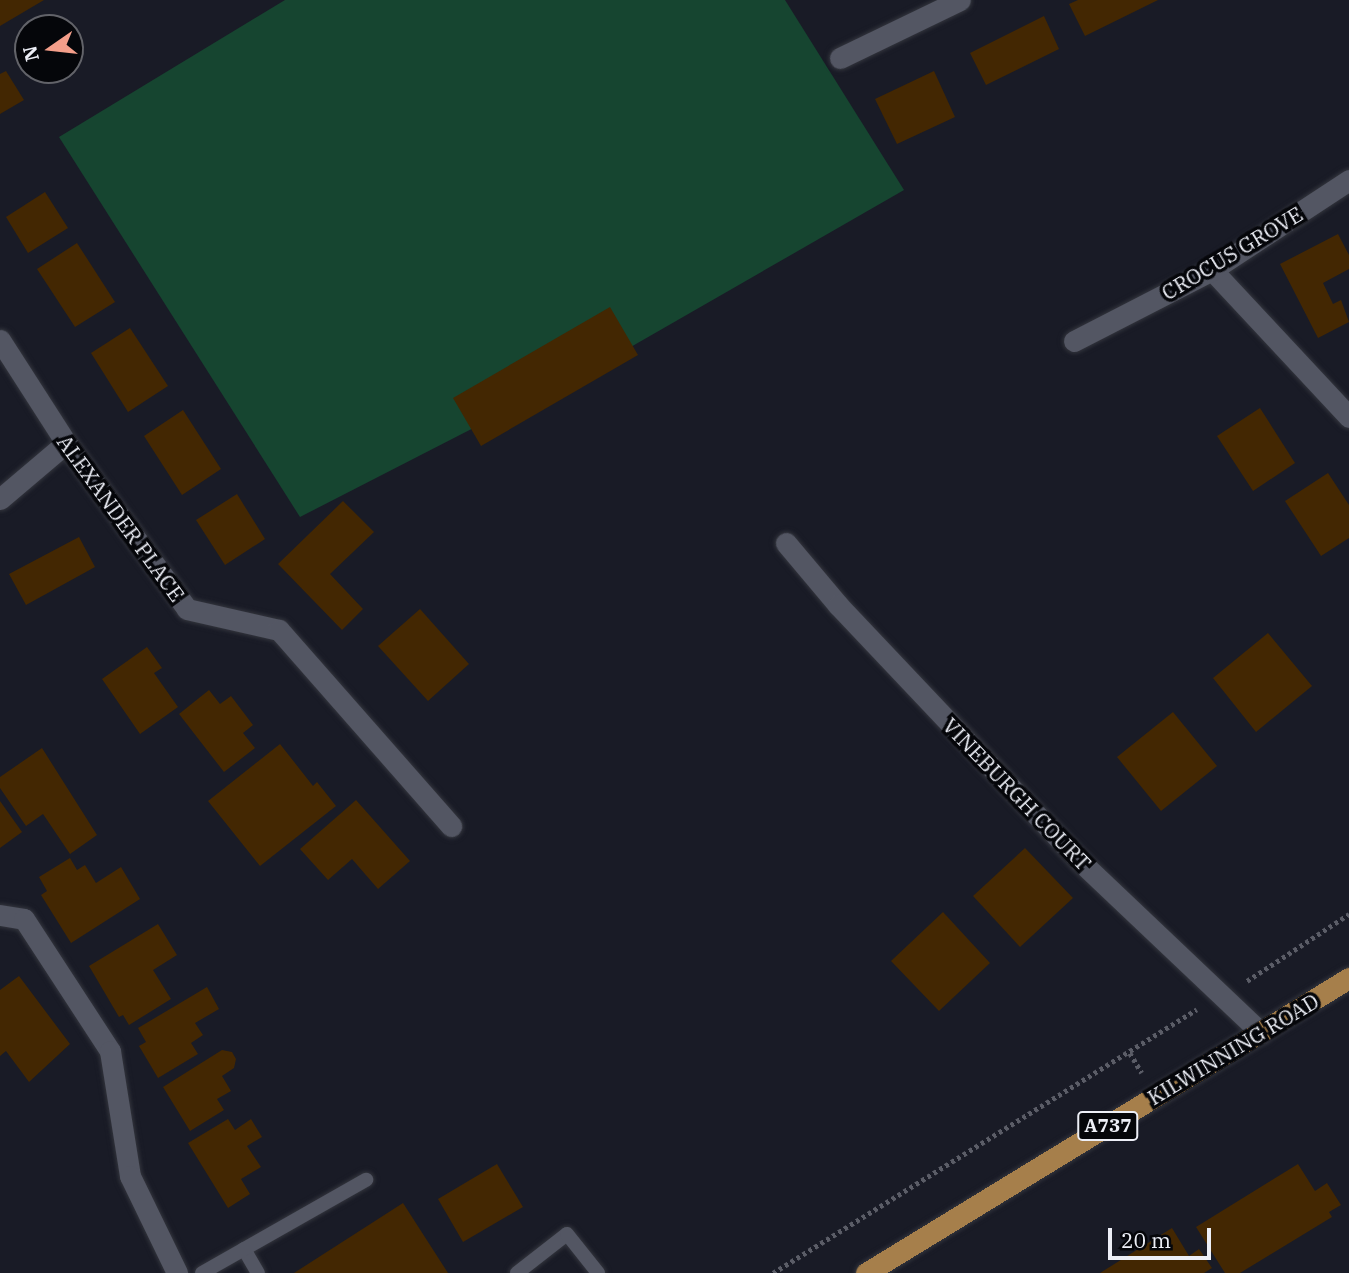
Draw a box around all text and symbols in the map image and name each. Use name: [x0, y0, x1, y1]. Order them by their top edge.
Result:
north arrow: [14, 14, 84, 84]
text: N: [17, 43, 44, 64]
street label: CROCUS GROVE: [1157, 201, 1307, 305]
street label: ALEXANDER PLACE: [52, 430, 190, 606]
street label: VINEBURGH COURT: [938, 713, 1096, 875]
street label: KILWINNING ROAD: [1143, 988, 1323, 1110]
road number: A737: [1076, 1110, 1140, 1142]
scale bar: [1111, 1214, 1214, 1258]
text: 20 m: [1121, 1226, 1171, 1254]

